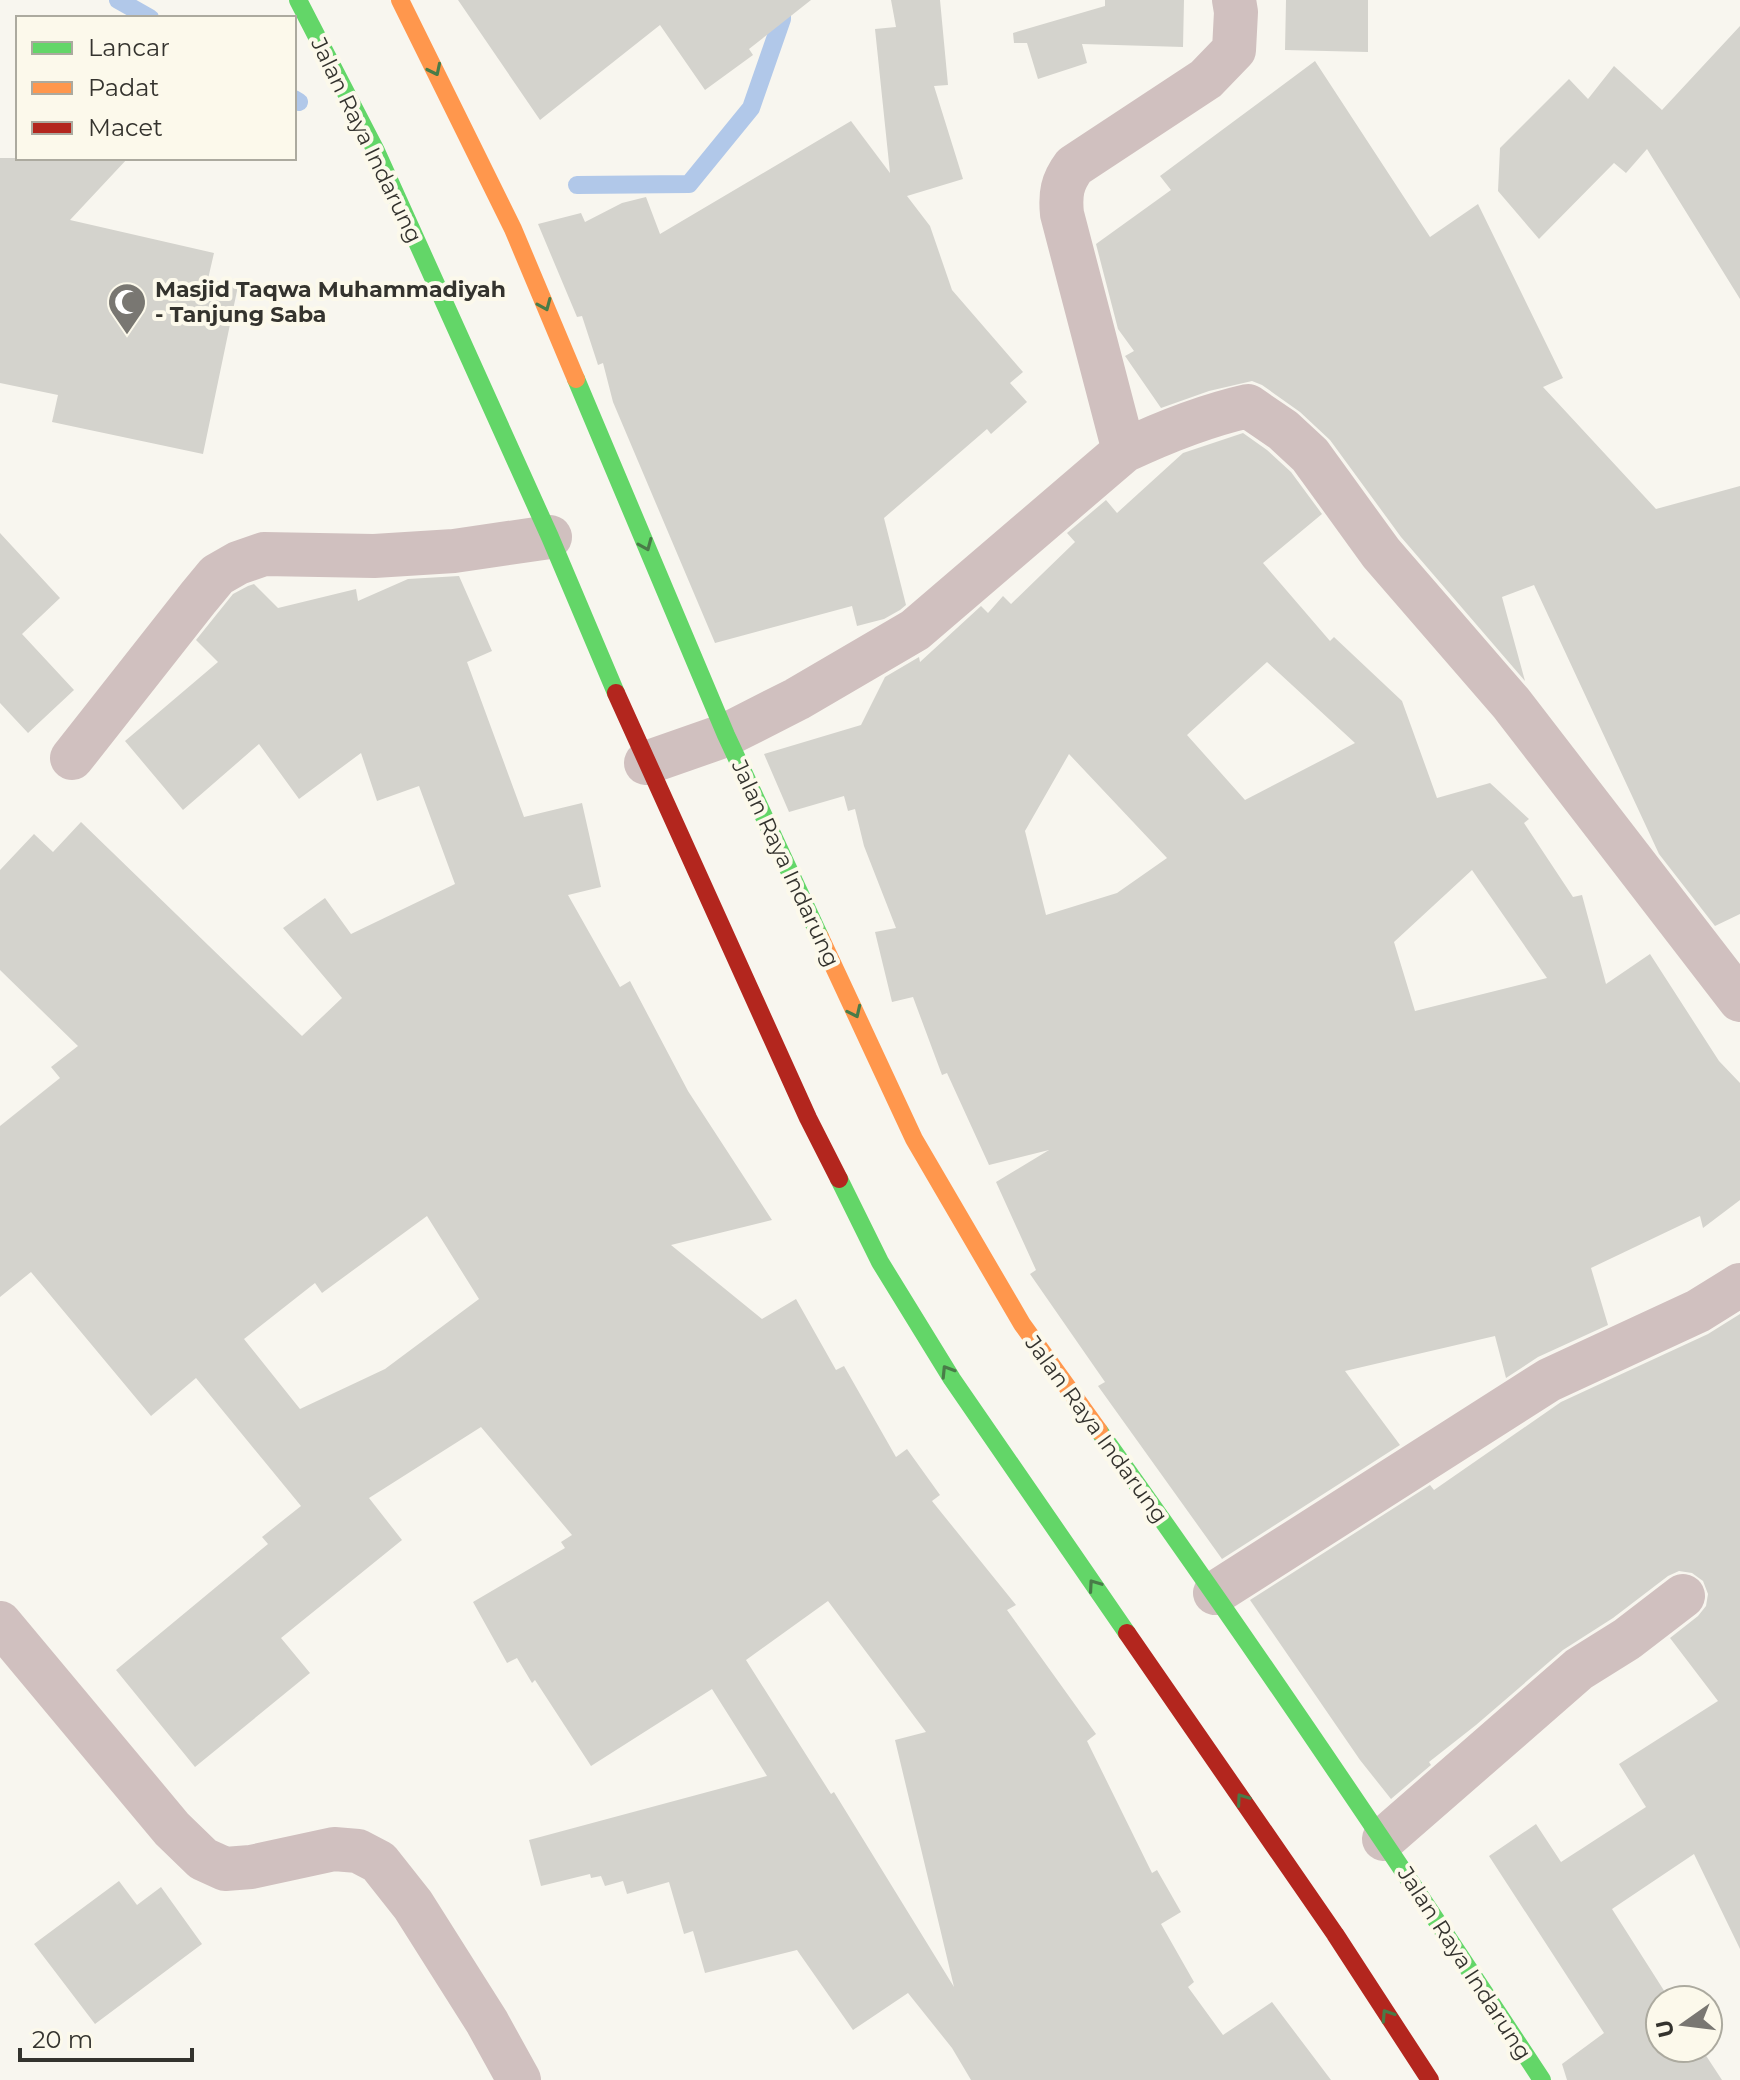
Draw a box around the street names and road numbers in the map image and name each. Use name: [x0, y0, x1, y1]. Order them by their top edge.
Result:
street label: Jalan Raya Indarung: [305, 32, 428, 247]
street label: Jalan Raya Indarung: [725, 755, 845, 971]
street label: Jalan Raya Indarung: [1019, 1329, 1174, 1528]
street label: Jalan Raya Indarung: [1391, 1861, 1537, 2065]

